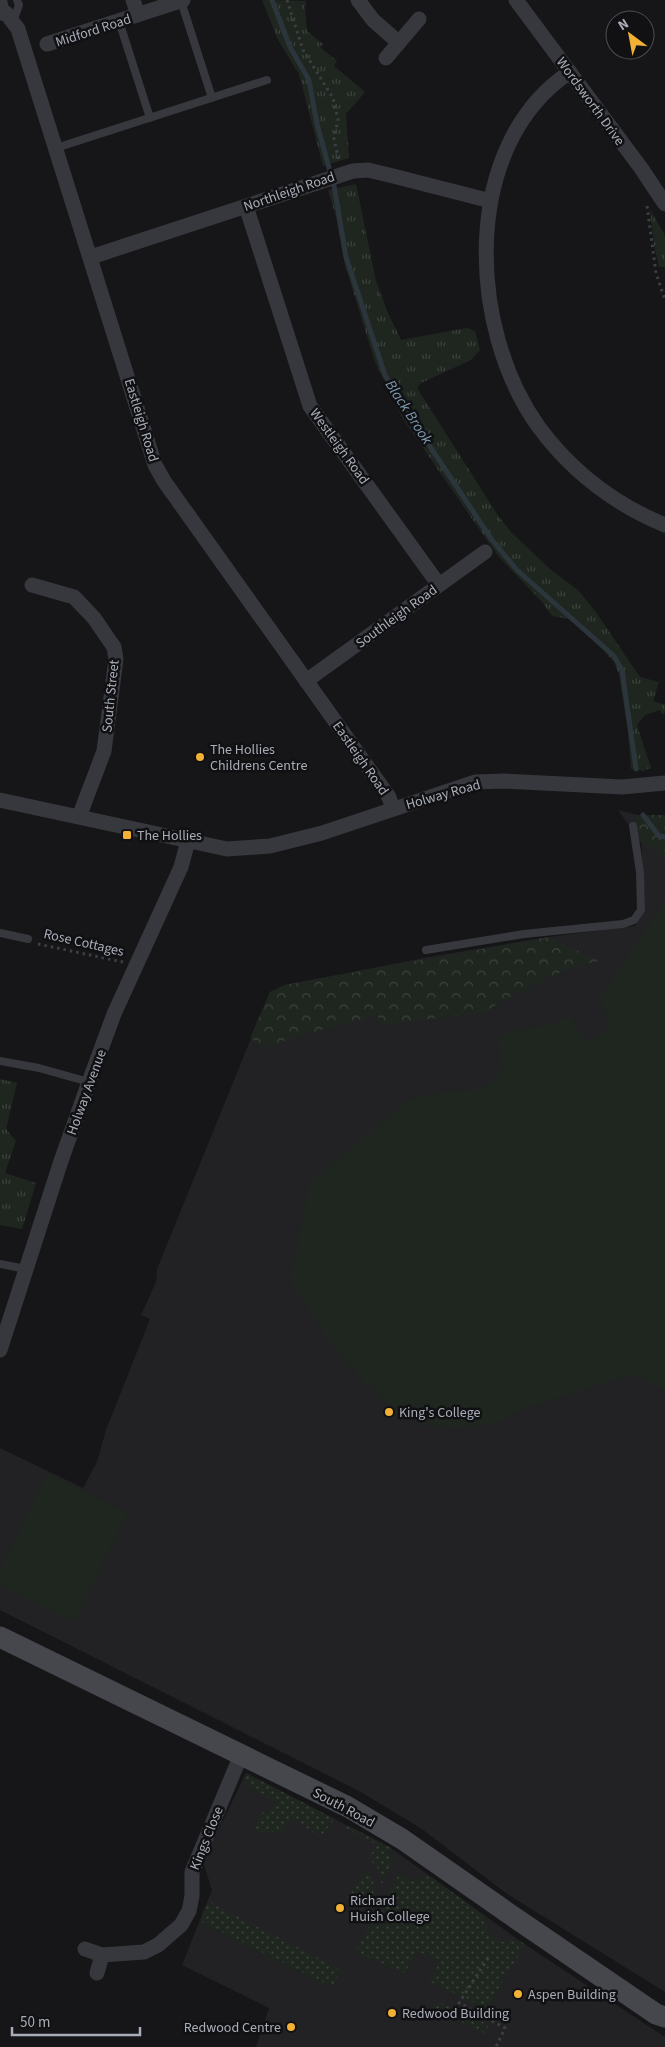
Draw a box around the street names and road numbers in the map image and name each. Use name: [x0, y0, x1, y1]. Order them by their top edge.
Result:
street label: Midford Road: [53, 9, 134, 53]
street label: Wordsworth Drive: [551, 53, 629, 150]
street label: Northleigh Road: [241, 167, 338, 217]
street label: Eastleigh Road: [119, 376, 163, 464]
street label: Westleigh Road: [305, 404, 374, 489]
street label: Southleigh Road: [352, 580, 442, 653]
street label: South Street: [97, 659, 125, 733]
street label: Eastleigh Road: [327, 718, 393, 800]
street label: Holway Road: [404, 775, 483, 815]
street label: Rose Cottages: [42, 924, 126, 962]
street label: Holway Avenue: [62, 1047, 112, 1138]
street label: South Road: [309, 1783, 378, 1833]
street label: Kings Close: [185, 1804, 229, 1873]

